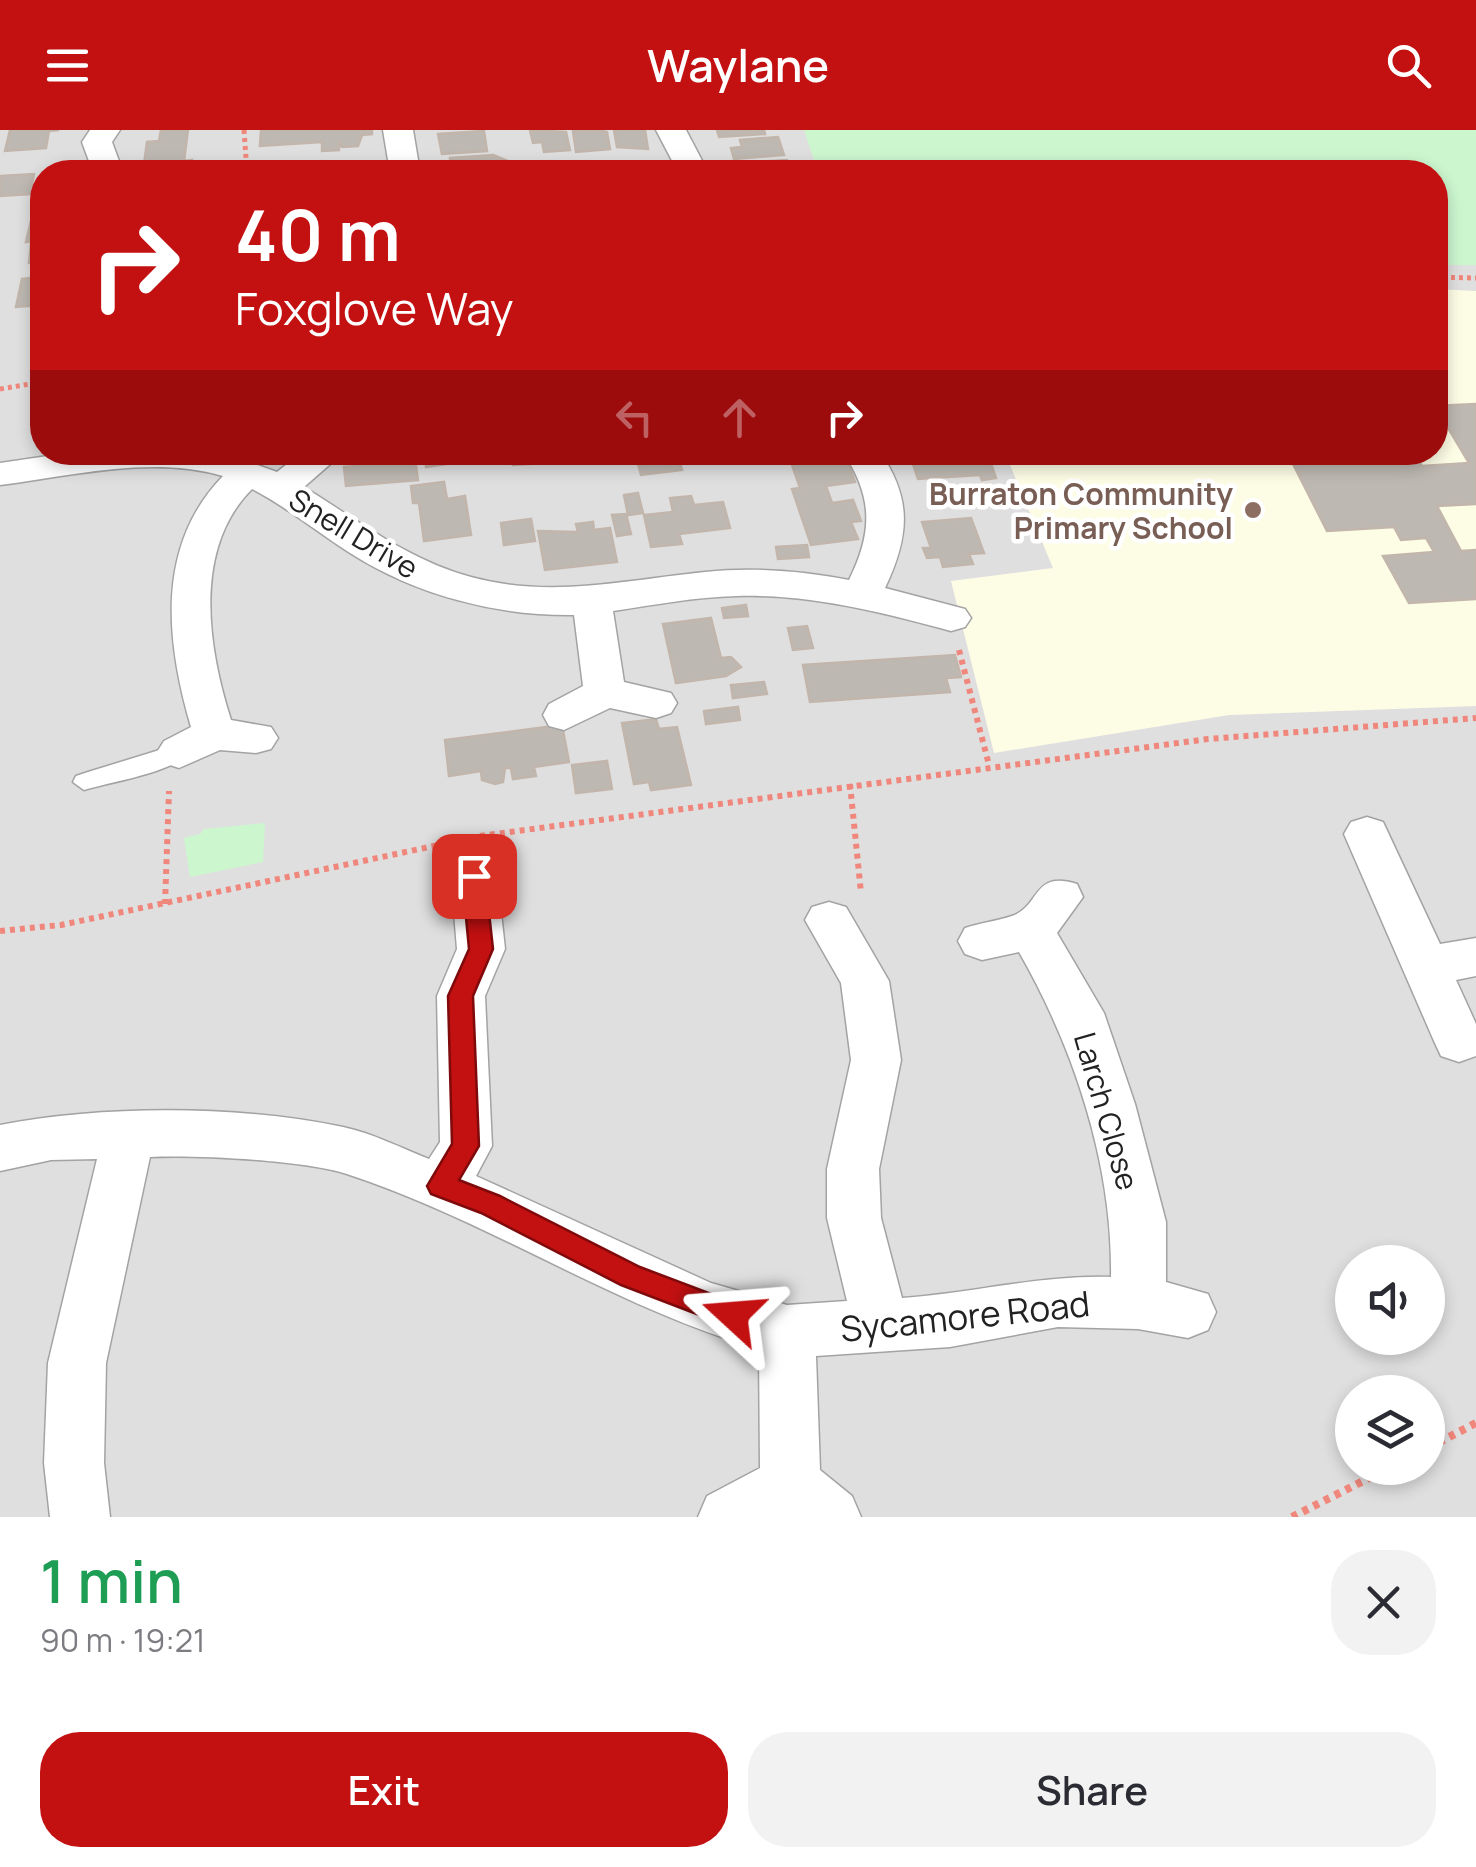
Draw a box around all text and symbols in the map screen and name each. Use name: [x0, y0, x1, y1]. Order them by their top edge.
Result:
text: Waylane: [647, 34, 829, 96]
icon: menu: [40, 38, 95, 93]
icon: search: [1381, 38, 1436, 93]
text: 40 m: [235, 186, 401, 282]
icon: right: [70, 200, 200, 330]
text: Foxglove Way: [235, 277, 514, 339]
icon: left: [607, 390, 662, 445]
icon: ahead: [712, 390, 767, 445]
icon: right: [817, 390, 872, 445]
place label: Burraton Community Primary School: [929, 473, 1233, 548]
street label: Snell Drive: [282, 478, 426, 588]
marker: Burraton Community Primary School: [1242, 499, 1264, 521]
pin: [432, 834, 517, 919]
icon: arrive: [447, 849, 502, 904]
street label: Larch Close: [1065, 1027, 1149, 1195]
map controls: [1335, 1245, 1445, 1485]
button: sound: [1335, 1245, 1445, 1355]
position arrow: [681, 1263, 785, 1367]
street label: Sycamore Road: [838, 1279, 1092, 1353]
button: layers: [1335, 1375, 1445, 1485]
text: 1 min: [40, 1539, 183, 1621]
button: close: [1331, 1550, 1436, 1655]
text: 90 m · 19:21: [40, 1618, 206, 1662]
button: Exit: [40, 1732, 728, 1847]
button: Share: [748, 1732, 1436, 1847]

